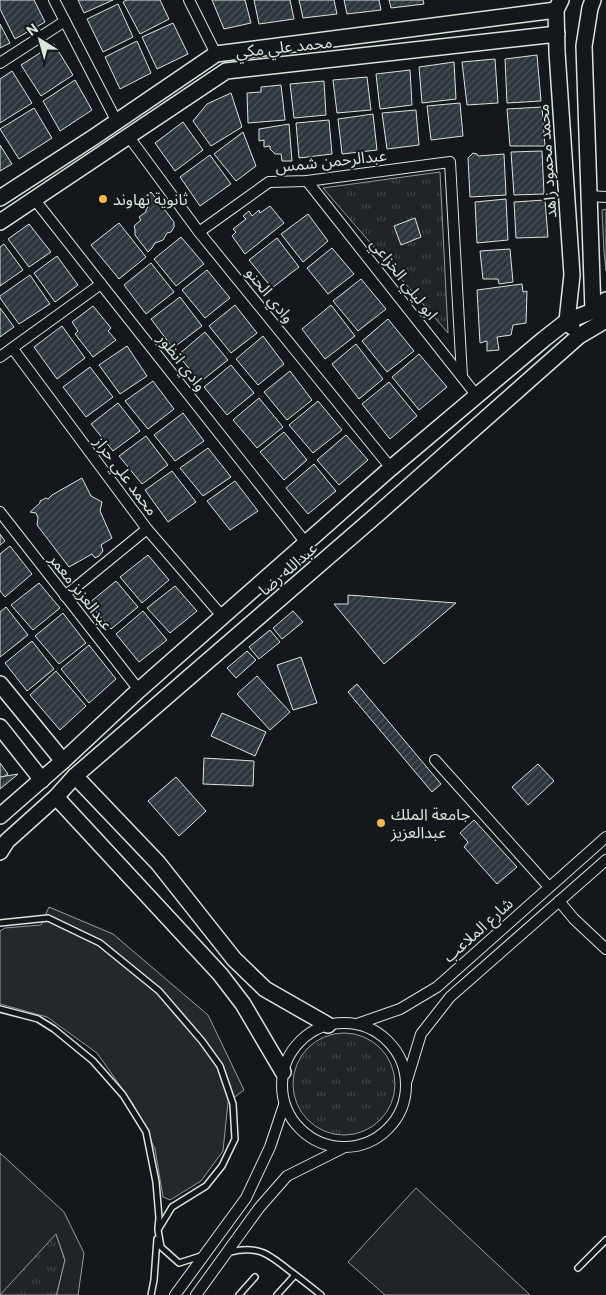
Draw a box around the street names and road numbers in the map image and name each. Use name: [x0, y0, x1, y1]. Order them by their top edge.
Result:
street label: محمد علي مكي: [235, 32, 334, 64]
street label: محمد محمود زاهد: [534, 103, 560, 219]
street label: عبدالرحمن شمس: [274, 146, 388, 176]
street label: ابو ليلي الخزاعي: [364, 235, 442, 325]
street label: وادي الحنو: [240, 263, 298, 328]
street label: وادي انظور: [151, 329, 210, 396]
street label: محمد علي حراز: [87, 432, 162, 521]
street label: عبدالله رضا: [255, 539, 321, 599]
street label: عبدالعزيز معمر: [45, 549, 117, 634]
street label: شارع الملاعب: [439, 894, 519, 969]

